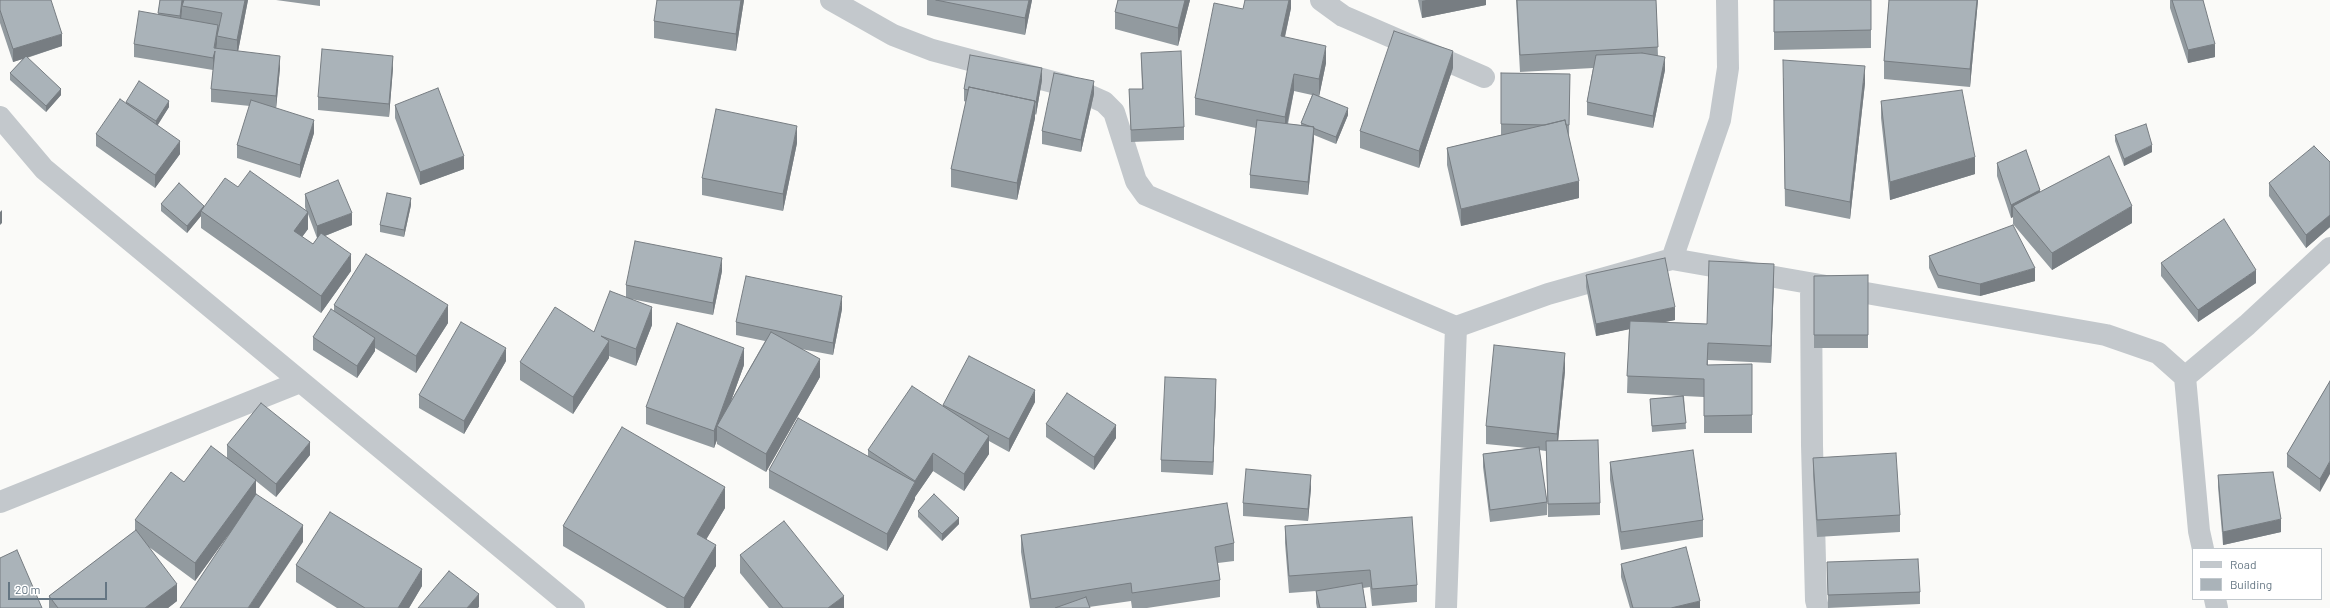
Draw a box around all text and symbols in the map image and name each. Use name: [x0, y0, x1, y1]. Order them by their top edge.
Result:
legend: [2192, 548, 2322, 600]
text: Road: [2230, 557, 2257, 571]
scale bar: [10, 574, 109, 600]
text: Building: [2230, 577, 2272, 591]
text: 20 m: [15, 582, 41, 596]

